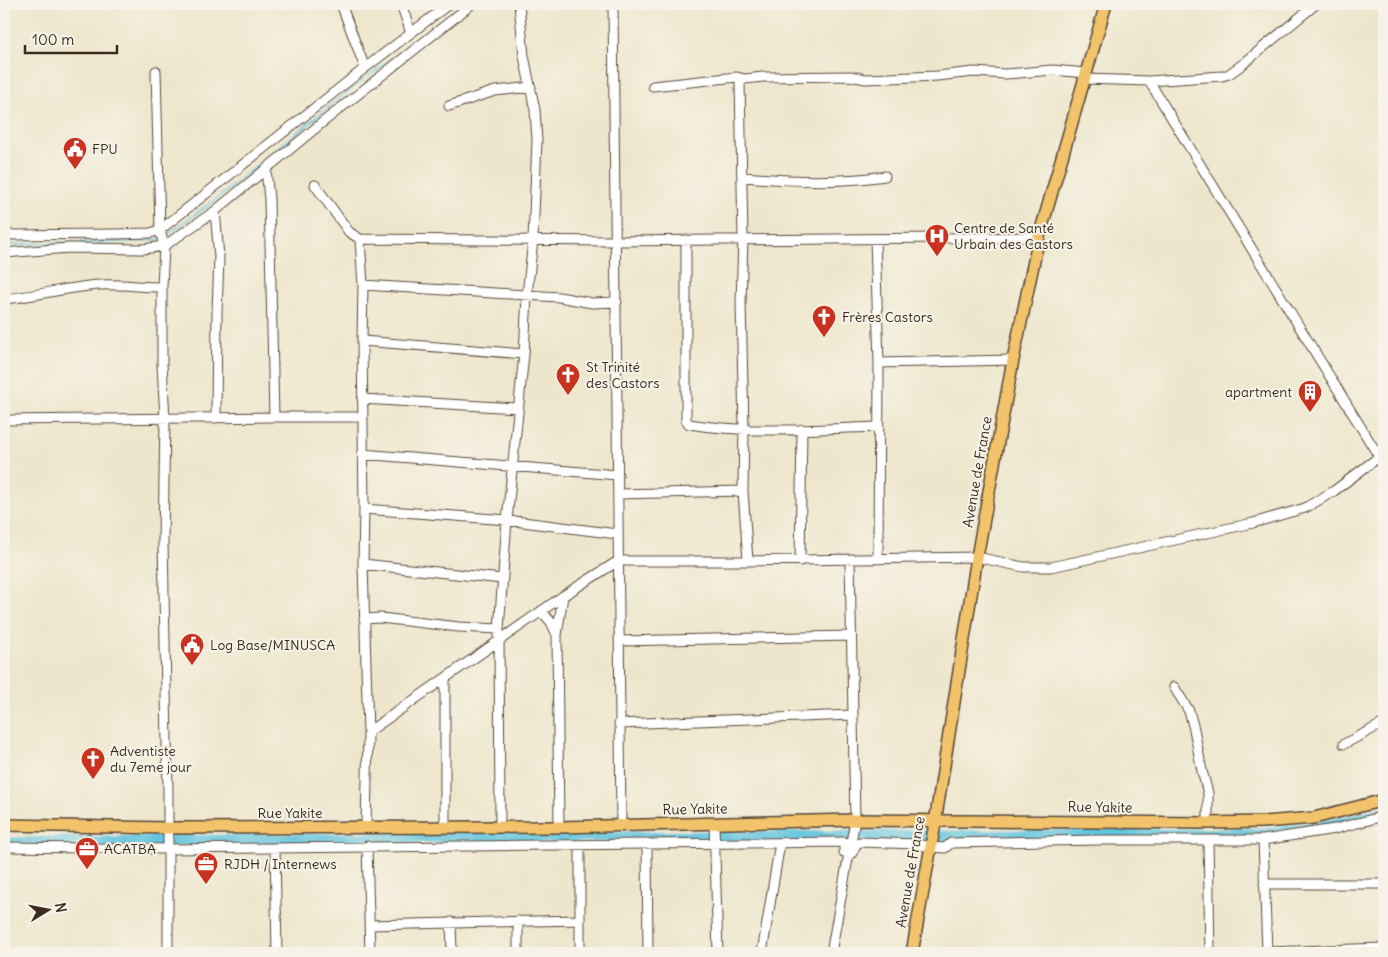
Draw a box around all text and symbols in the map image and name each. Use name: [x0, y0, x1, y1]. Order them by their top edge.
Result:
scale bar: [25, 22, 118, 54]
text: 100 m: [32, 30, 74, 49]
public building icon: FPU: [62, 136, 88, 170]
place label: FPU: [92, 140, 118, 158]
place label: Centre de Santé Urbain des Castors: [954, 219, 1073, 253]
hospital icon: Centre de Santé Urbain des Castors: [924, 223, 950, 257]
church icon: Frères Castors: [811, 304, 837, 338]
place label: Frères Castors: [842, 308, 933, 326]
place label: St Trinité des Castors: [586, 358, 660, 392]
church icon: St Trinité des Castors: [555, 362, 581, 396]
building icon: apartment: [1297, 379, 1323, 413]
place label: apartment: [1225, 383, 1292, 401]
street label: Avenue de France: [958, 415, 996, 529]
public building icon: Log Base/MINUSCA: [179, 632, 205, 666]
place label: Log Base/MINUSCA: [210, 636, 335, 654]
place label: Adventiste du 7eme jour: [110, 742, 192, 776]
church icon: Adventiste du 7eme jour: [80, 746, 106, 780]
street label: Rue Yakite: [1067, 797, 1133, 817]
street label: Rue Yakite: [662, 799, 728, 819]
street label: Rue Yakite: [258, 804, 322, 822]
street label: Avenue de France: [891, 815, 929, 929]
office icon: ACATBA: [74, 836, 100, 870]
place label: ACATBA: [104, 840, 156, 858]
office icon: RJDH / Internews: [193, 851, 219, 885]
place label: RJDH / Internews: [224, 855, 337, 873]
north arrow: [22, 884, 72, 934]
text: N: [51, 901, 71, 914]

